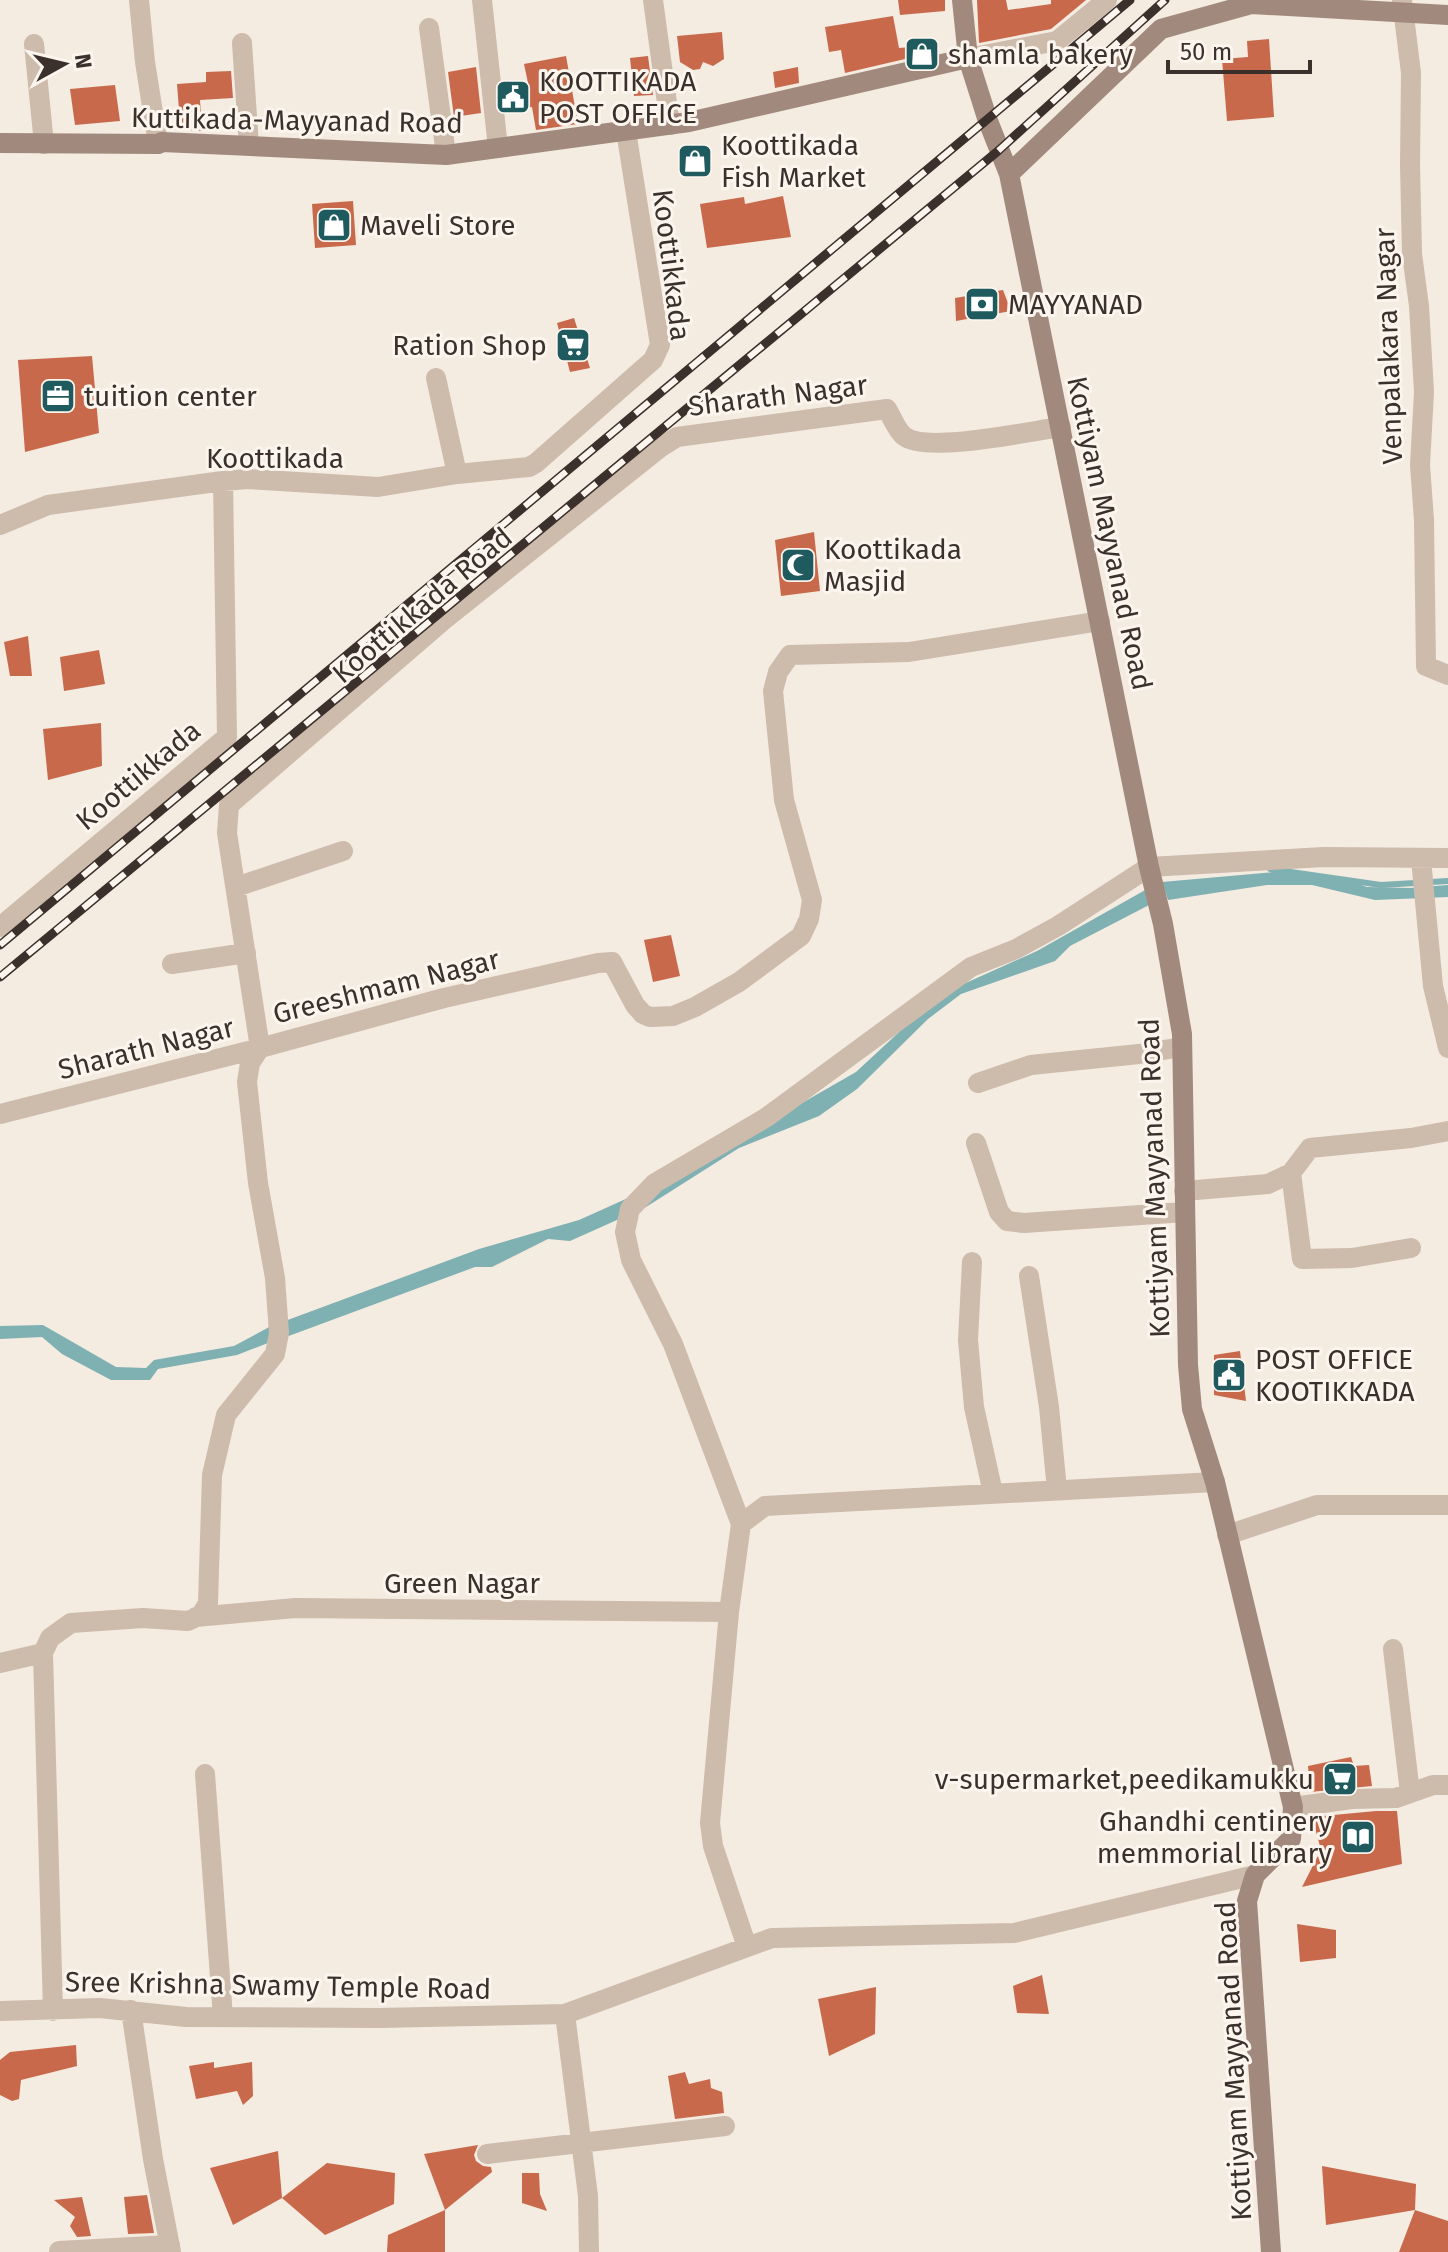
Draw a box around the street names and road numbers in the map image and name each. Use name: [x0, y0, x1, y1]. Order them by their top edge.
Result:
street label: Kuttikada-Mayyanad Road: [131, 101, 463, 140]
street label: Koottikkada: [646, 187, 697, 343]
street label: Venpalakara Nagar: [1368, 227, 1409, 465]
street label: Sharath Nagar: [687, 368, 870, 423]
street label: Kottiyam Mayyanad Road: [1060, 373, 1159, 693]
street label: Koottikada: [206, 442, 344, 475]
street label: Koottikkada Road: [326, 521, 519, 690]
street label: Koottikkada: [69, 714, 207, 837]
street label: Greeshmam Nagar: [269, 942, 503, 1031]
street label: Sharath Nagar: [55, 1011, 238, 1086]
street label: Kottiyam Mayyanad Road: [1132, 1018, 1177, 1338]
street label: Green Nagar: [384, 1567, 540, 1600]
street label: Kottiyam Mayyanad Road: [1209, 1900, 1258, 2222]
street label: Sree Krishna Swamy Temple Road: [65, 1965, 491, 2006]

